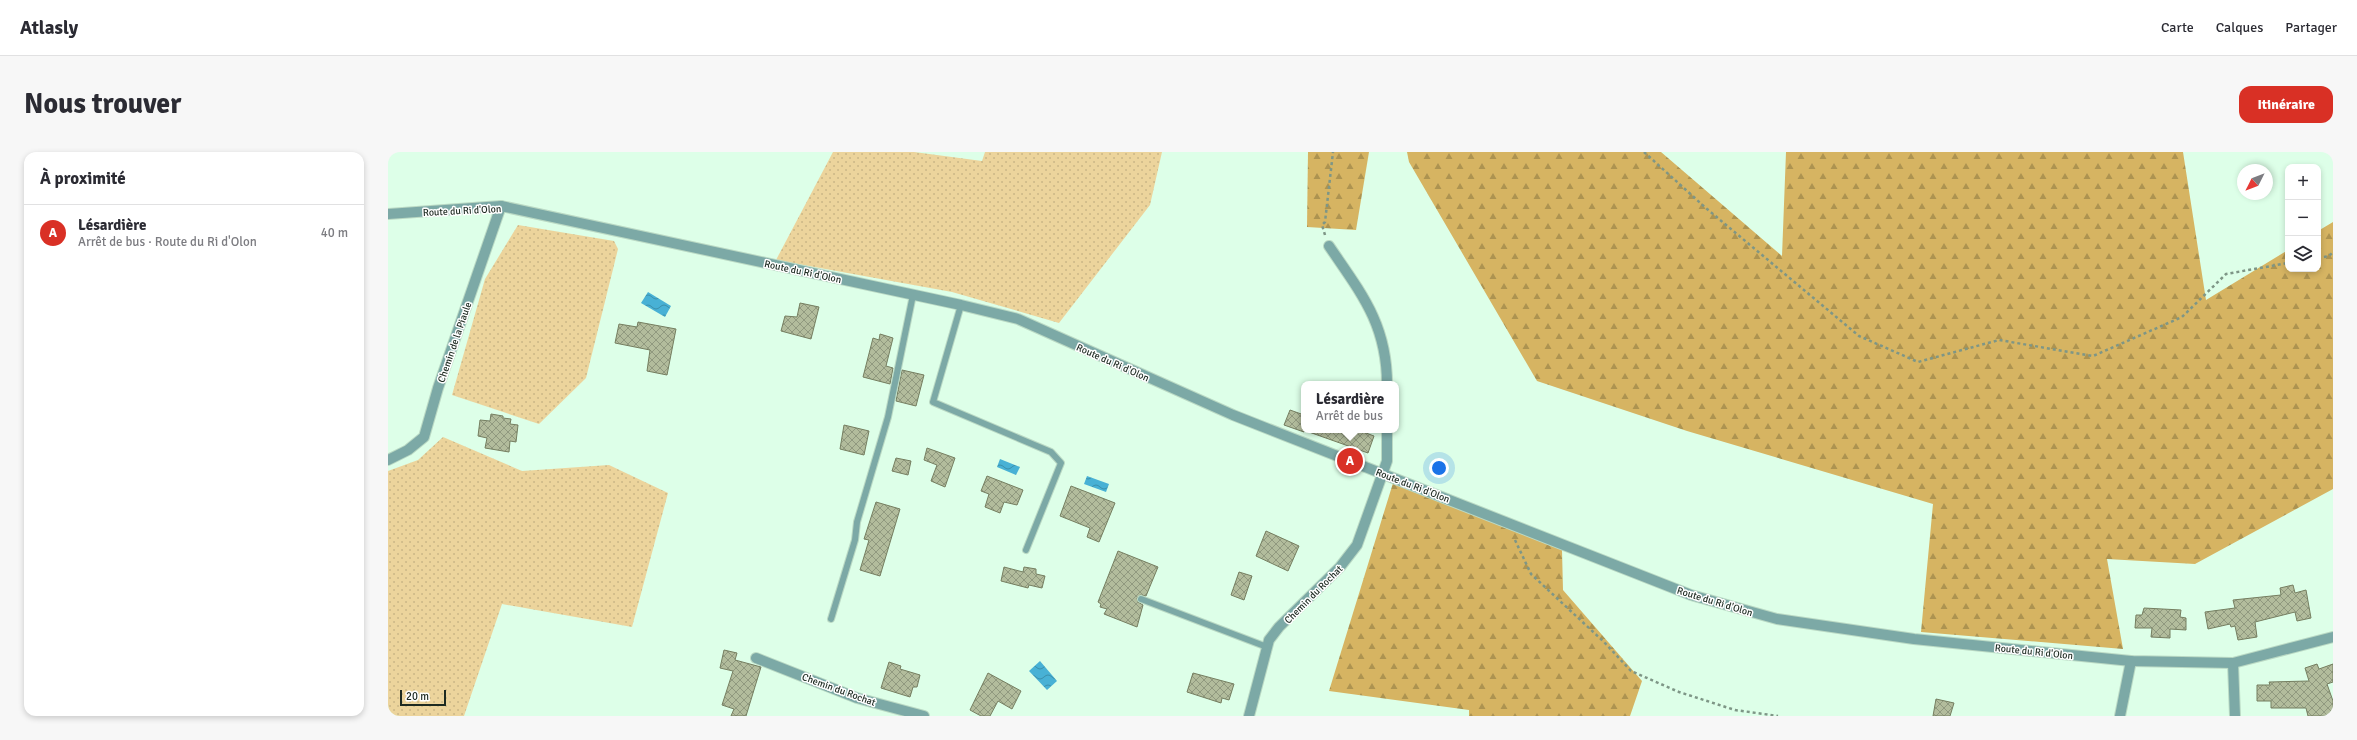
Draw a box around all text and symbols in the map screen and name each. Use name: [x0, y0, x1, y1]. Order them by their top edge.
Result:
text: Atlasly: [20, 16, 78, 40]
text: Carte: [2161, 19, 2194, 36]
text: Calques: [2216, 19, 2263, 36]
text: Partager: [2285, 19, 2337, 36]
button: Itinéraire: [2239, 86, 2333, 123]
text: Nous trouver: [24, 87, 181, 121]
north arrow: [2237, 164, 2273, 200]
map controls: [2285, 164, 2321, 272]
button: +: [2285, 164, 2321, 200]
text: À proximité: [40, 168, 126, 189]
button: −: [2285, 200, 2321, 236]
street label: Route du Ri d'Olon: [423, 203, 502, 219]
text: Lésardière: [78, 216, 146, 234]
text: A: [49, 225, 57, 241]
text: 40 m: [321, 225, 348, 241]
text: Arrêt de bus · Route du Ri d'Olon: [78, 234, 257, 250]
button: layers: [2285, 236, 2321, 272]
street label: Route du Ri d'Olon: [763, 258, 842, 286]
street label: Chemin de la Piaule: [436, 301, 474, 384]
street label: Route du Ri d'Olon: [1074, 341, 1151, 384]
popup: [1301, 381, 1399, 433]
text: Lésardière: [1316, 390, 1384, 408]
text: Arrêt de bus: [1316, 408, 1383, 424]
pin: A: [1337, 446, 1363, 476]
your location: [1429, 458, 1449, 478]
street label: Route du Ri d'Olon: [1374, 466, 1451, 506]
street label: Chemin du Rochat: [1282, 563, 1346, 626]
street label: Route du Ri d'Olon: [1675, 585, 1754, 619]
street label: Route du Ri d'Olon: [1994, 642, 2074, 662]
street label: Chemin du Rochat: [800, 671, 878, 709]
scale bar: [400, 688, 446, 707]
text: 20 m: [406, 690, 429, 703]

